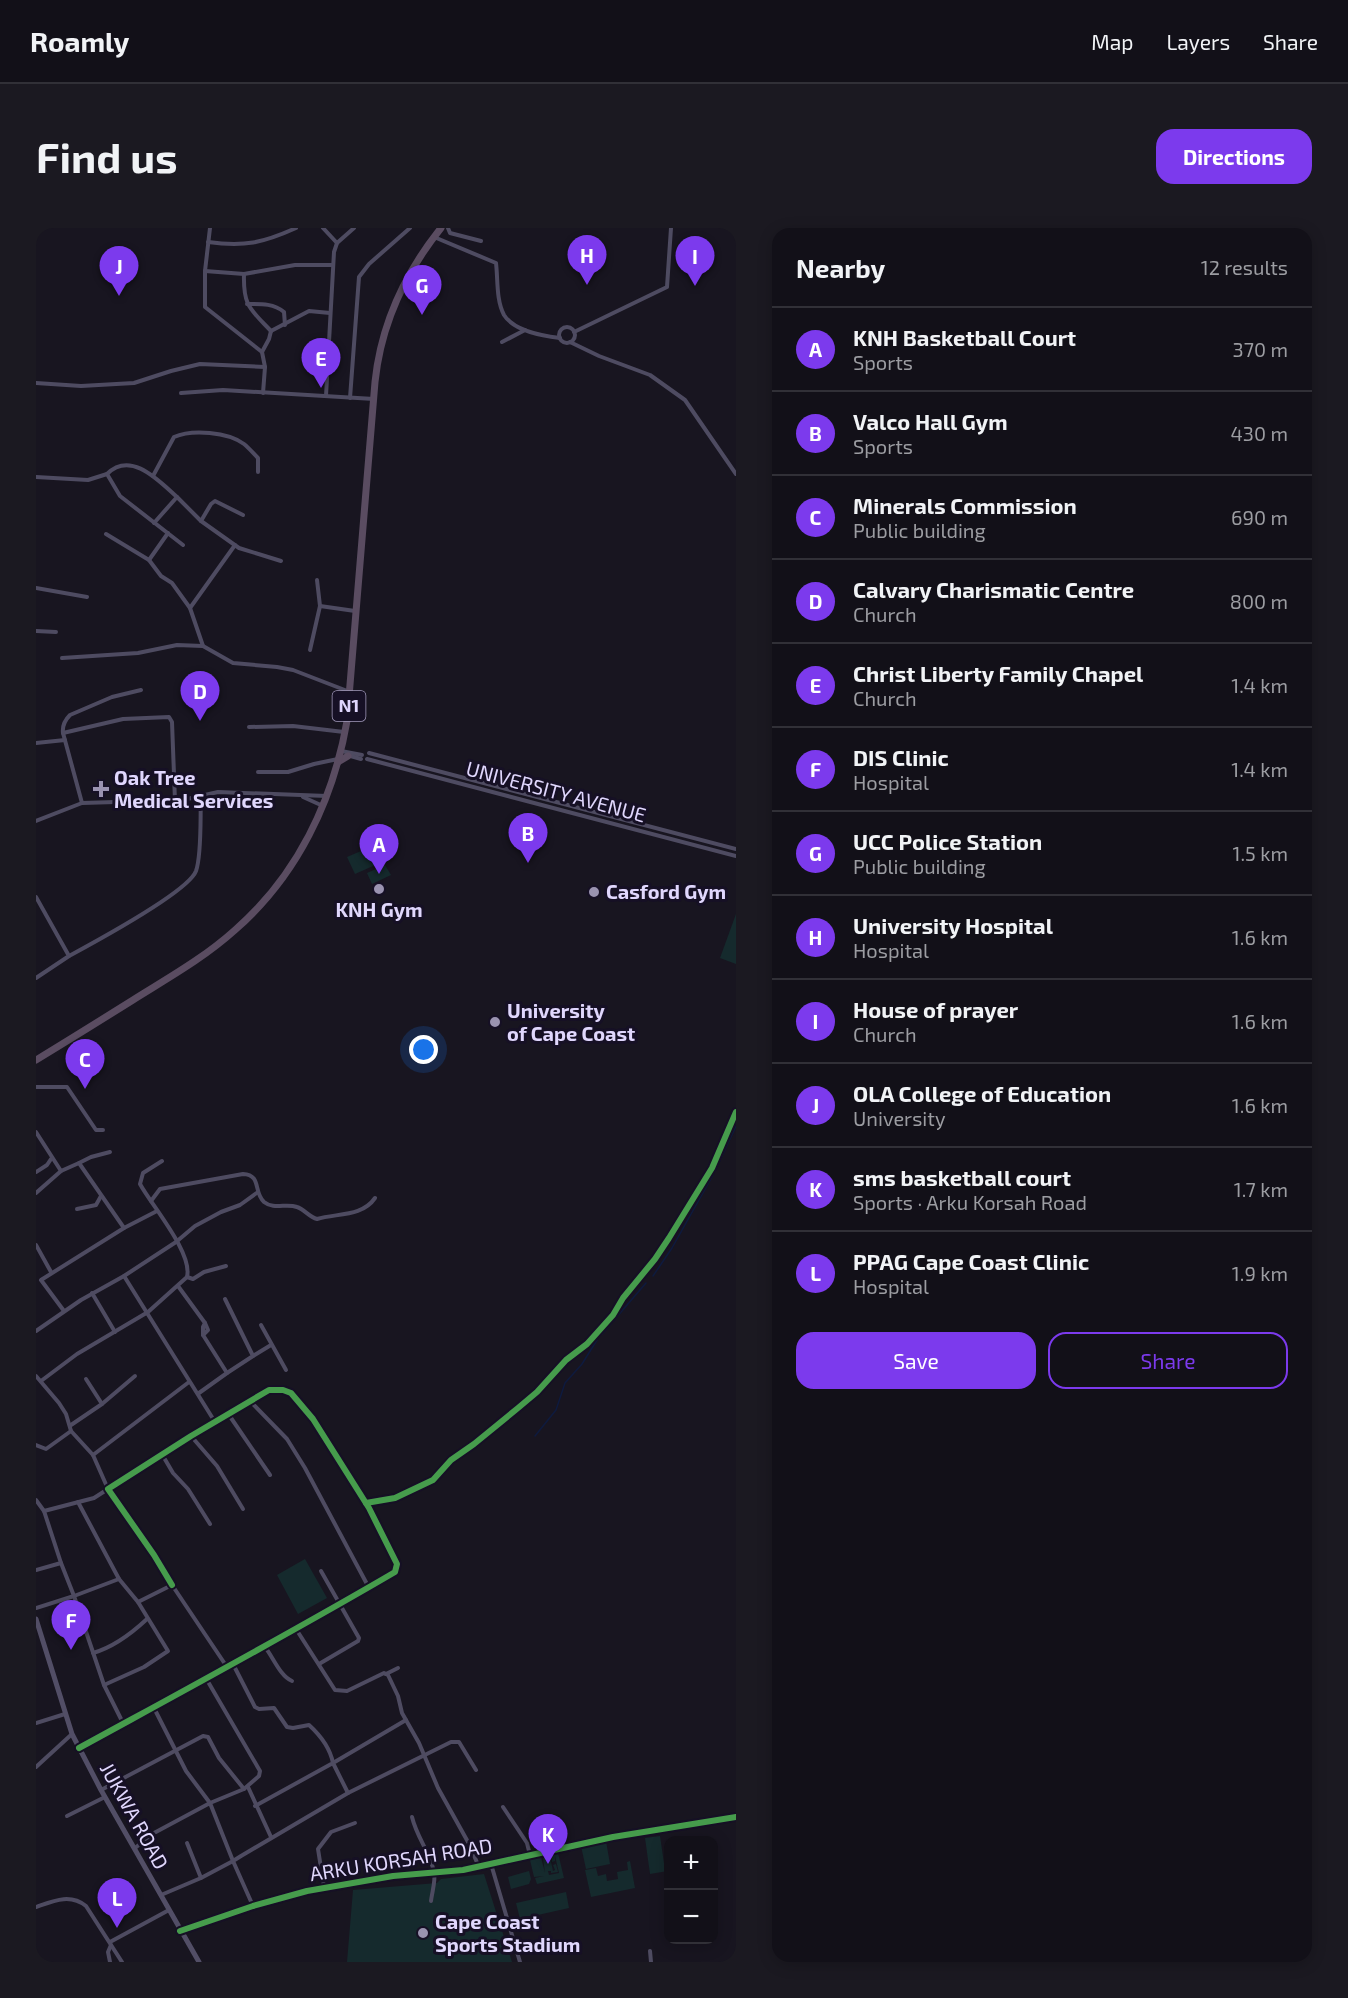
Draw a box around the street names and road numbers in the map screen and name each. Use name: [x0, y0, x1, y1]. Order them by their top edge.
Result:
road number: N1: [332, 691, 366, 721]
street label: UNIVERSITY AVENUE: [464, 755, 649, 827]
street label: JUKWA ROAD: [96, 1758, 174, 1873]
street label: ARKU KORSAH ROAD: [308, 1833, 494, 1885]

